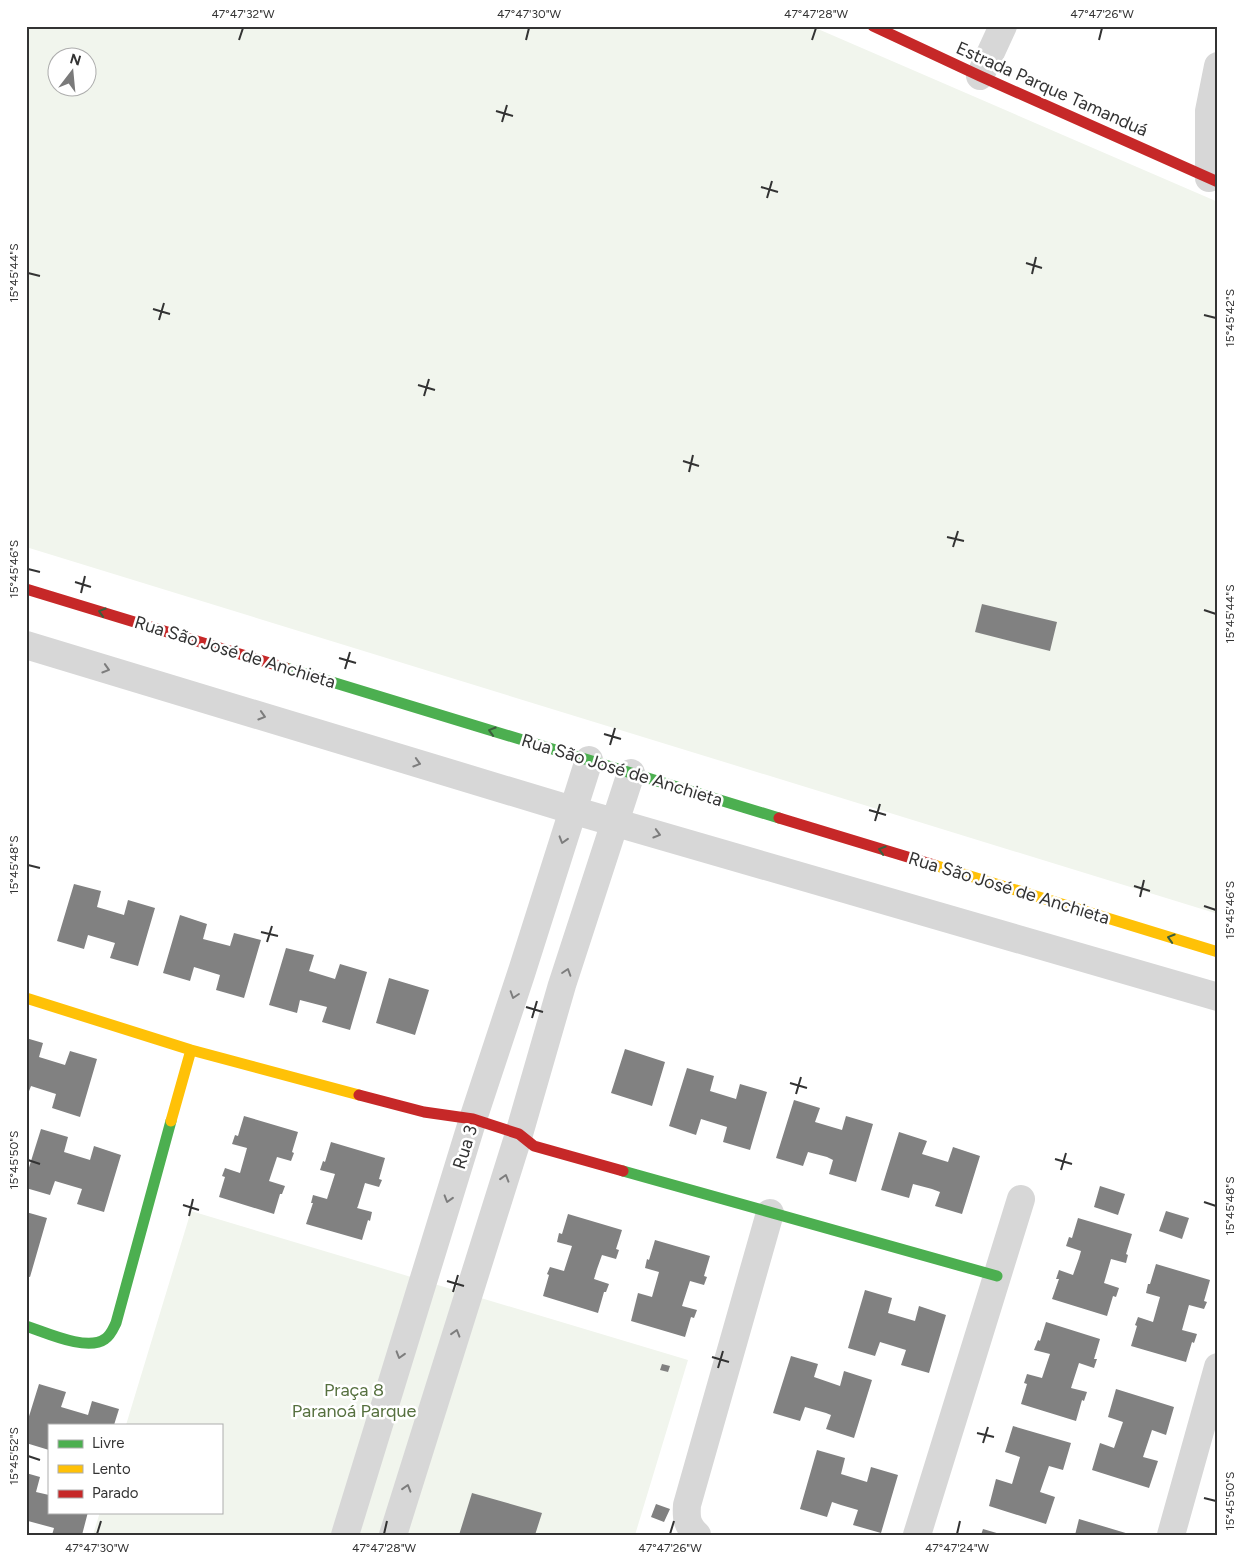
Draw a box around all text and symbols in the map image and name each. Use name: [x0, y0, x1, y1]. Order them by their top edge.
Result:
text: 47°47'32"W: [211, 7, 275, 21]
text: 47°47'30"W: [497, 7, 562, 21]
text: 47°47'28"W: [784, 7, 849, 21]
text: 47°47'26"W: [1070, 7, 1134, 21]
street label: Estrada Parque Tamanduá: [953, 37, 1151, 141]
north arrow: [48, 48, 98, 98]
text: N: [68, 50, 83, 70]
text: 15°45'44"S: [7, 243, 21, 303]
text: 15°45'42"S: [1223, 289, 1237, 347]
text: 15°45'46"S: [7, 540, 21, 598]
text: 15°45'44"S: [1223, 584, 1237, 644]
one-way arrow: [98, 607, 107, 617]
street label: Rua São José de Anchieta: [132, 611, 338, 693]
one-way arrow: [102, 663, 110, 673]
one-way arrow: [257, 711, 266, 721]
one-way arrow: [488, 726, 497, 736]
street label: Rua São José de Anchieta: [519, 729, 725, 811]
one-way arrow: [413, 758, 421, 768]
one-way arrow: [652, 829, 661, 839]
text: 15°45'48"S: [7, 835, 21, 895]
one-way arrow: [558, 835, 568, 843]
one-way arrow: [878, 845, 886, 855]
street label: Rua São José de Anchieta: [906, 847, 1112, 929]
text: 15°45'46"S: [1223, 881, 1237, 939]
one-way arrow: [1167, 933, 1176, 943]
one-way arrow: [561, 969, 571, 977]
one-way arrow: [510, 990, 520, 999]
street label: Rua 3: [448, 1122, 482, 1172]
text: 15°45'50"S: [7, 1131, 21, 1189]
one-way arrow: [499, 1175, 509, 1183]
text: 15°45'48"S: [1223, 1176, 1237, 1236]
one-way arrow: [444, 1195, 454, 1203]
one-way arrow: [450, 1330, 460, 1338]
one-way arrow: [396, 1350, 406, 1358]
park label: Praça 8 Paranoá Parque: [292, 1379, 416, 1422]
legend: [48, 1424, 222, 1514]
text: 15°45'52"S: [7, 1427, 21, 1485]
text: Livre: [92, 1434, 124, 1452]
text: Lento: [92, 1460, 131, 1478]
text: 15°45'50"S: [1223, 1472, 1237, 1530]
text: Parado: [92, 1484, 139, 1502]
one-way arrow: [402, 1485, 412, 1493]
text: 47°47'30"W: [65, 1541, 130, 1555]
text: 47°47'28"W: [352, 1541, 417, 1555]
text: 47°47'26"W: [638, 1541, 702, 1555]
text: 47°47'24"W: [925, 1541, 990, 1555]

